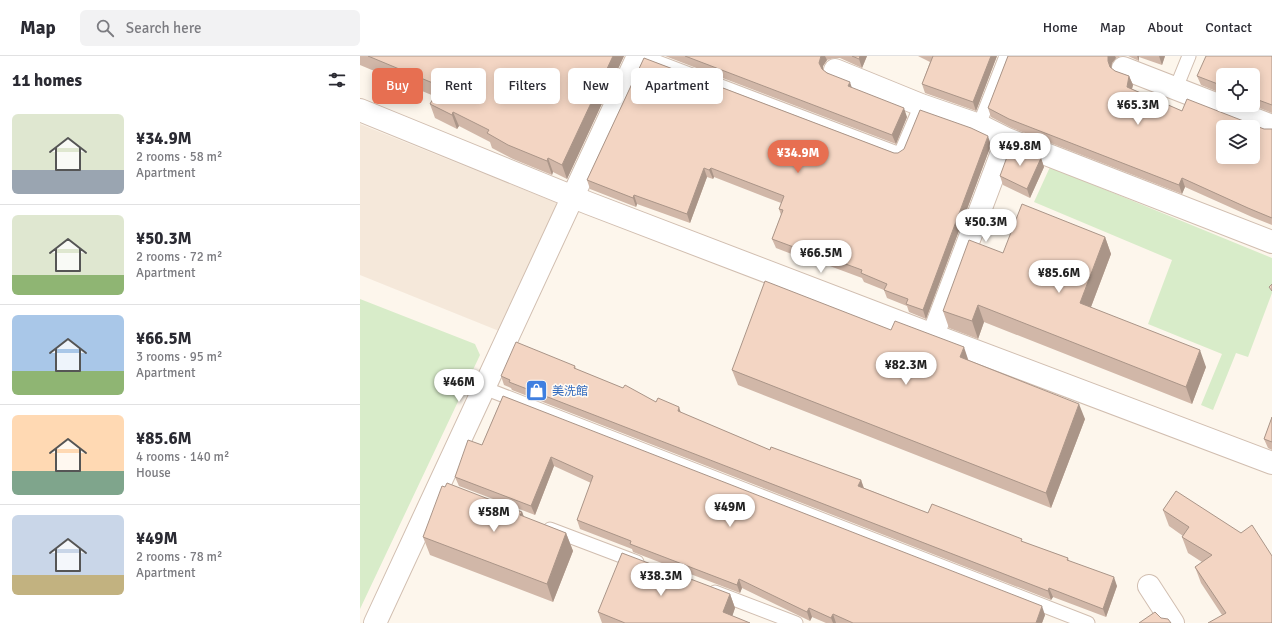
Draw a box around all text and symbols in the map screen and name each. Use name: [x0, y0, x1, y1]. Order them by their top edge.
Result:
search box: [80, 10, 360, 46]
text: Map: [20, 16, 56, 40]
icon: search: [94, 17, 116, 39]
text: Search here: [126, 19, 201, 37]
text: Home: [1043, 19, 1078, 36]
text: Map: [1100, 19, 1125, 36]
text: About: [1147, 19, 1183, 36]
text: Contact: [1205, 19, 1252, 36]
chip: Buy: [372, 68, 423, 104]
chip: Rent: [431, 68, 486, 104]
chip: Filters: [494, 68, 560, 104]
chip: New: [568, 68, 623, 104]
chip: Apartment: [631, 68, 723, 104]
map controls: [1216, 68, 1260, 164]
button: locate: [1216, 68, 1260, 112]
icon: filters: [326, 69, 348, 91]
text: 11 homes: [12, 70, 82, 91]
pin: ¥65.3M: [1105, 92, 1171, 126]
text: ¥65.3M: [1117, 97, 1159, 113]
button: layers: [1216, 120, 1260, 164]
text: ¥34.9M: [136, 128, 192, 149]
icon: home: [44, 130, 92, 178]
pin: ¥49.8M: [987, 133, 1053, 167]
text: ¥49.8M: [999, 138, 1041, 154]
pin: ¥34.9M: [765, 140, 831, 174]
text: ¥34.9M: [777, 145, 819, 161]
text: 2 rooms · 58 m²: [136, 149, 222, 165]
text: Apartment: [136, 165, 196, 181]
pin: ¥50.3M: [953, 209, 1019, 243]
text: ¥50.3M: [965, 214, 1007, 230]
text: ¥50.3M: [136, 228, 192, 249]
icon: home: [44, 231, 92, 279]
pin: ¥66.5M: [788, 240, 854, 274]
text: ¥66.5M: [800, 245, 842, 261]
text: 2 rooms · 72 m²: [136, 249, 222, 265]
pin: ¥85.6M: [1026, 260, 1092, 294]
text: Apartment: [136, 265, 196, 281]
text: ¥85.6M: [1038, 265, 1080, 281]
text: ¥66.5M: [136, 328, 192, 349]
icon: home: [44, 331, 92, 379]
text: 3 rooms · 95 m²: [136, 349, 222, 365]
pin: ¥82.3M: [873, 352, 939, 386]
text: ¥82.3M: [885, 357, 927, 373]
text: Apartment: [136, 365, 196, 381]
pin: ¥46M: [435, 369, 483, 403]
text: ¥46M: [443, 374, 475, 390]
shop icon: 美洗館: [524, 378, 550, 404]
place label: 美洗館: [552, 384, 588, 399]
text: ¥85.6M: [136, 428, 192, 449]
icon: home: [44, 431, 92, 479]
text: 4 rooms · 140 m²: [136, 449, 229, 465]
text: House: [136, 465, 171, 481]
pin: ¥49M: [706, 494, 754, 528]
pin: ¥58M: [470, 499, 518, 533]
text: ¥49M: [714, 499, 746, 515]
text: ¥58M: [478, 504, 510, 520]
text: ¥49M: [136, 528, 178, 549]
icon: home: [44, 531, 92, 579]
text: 2 rooms · 78 m²: [136, 549, 222, 565]
pin: ¥38.3M: [628, 563, 694, 597]
text: Apartment: [136, 565, 196, 581]
text: ¥38.3M: [640, 568, 682, 584]

